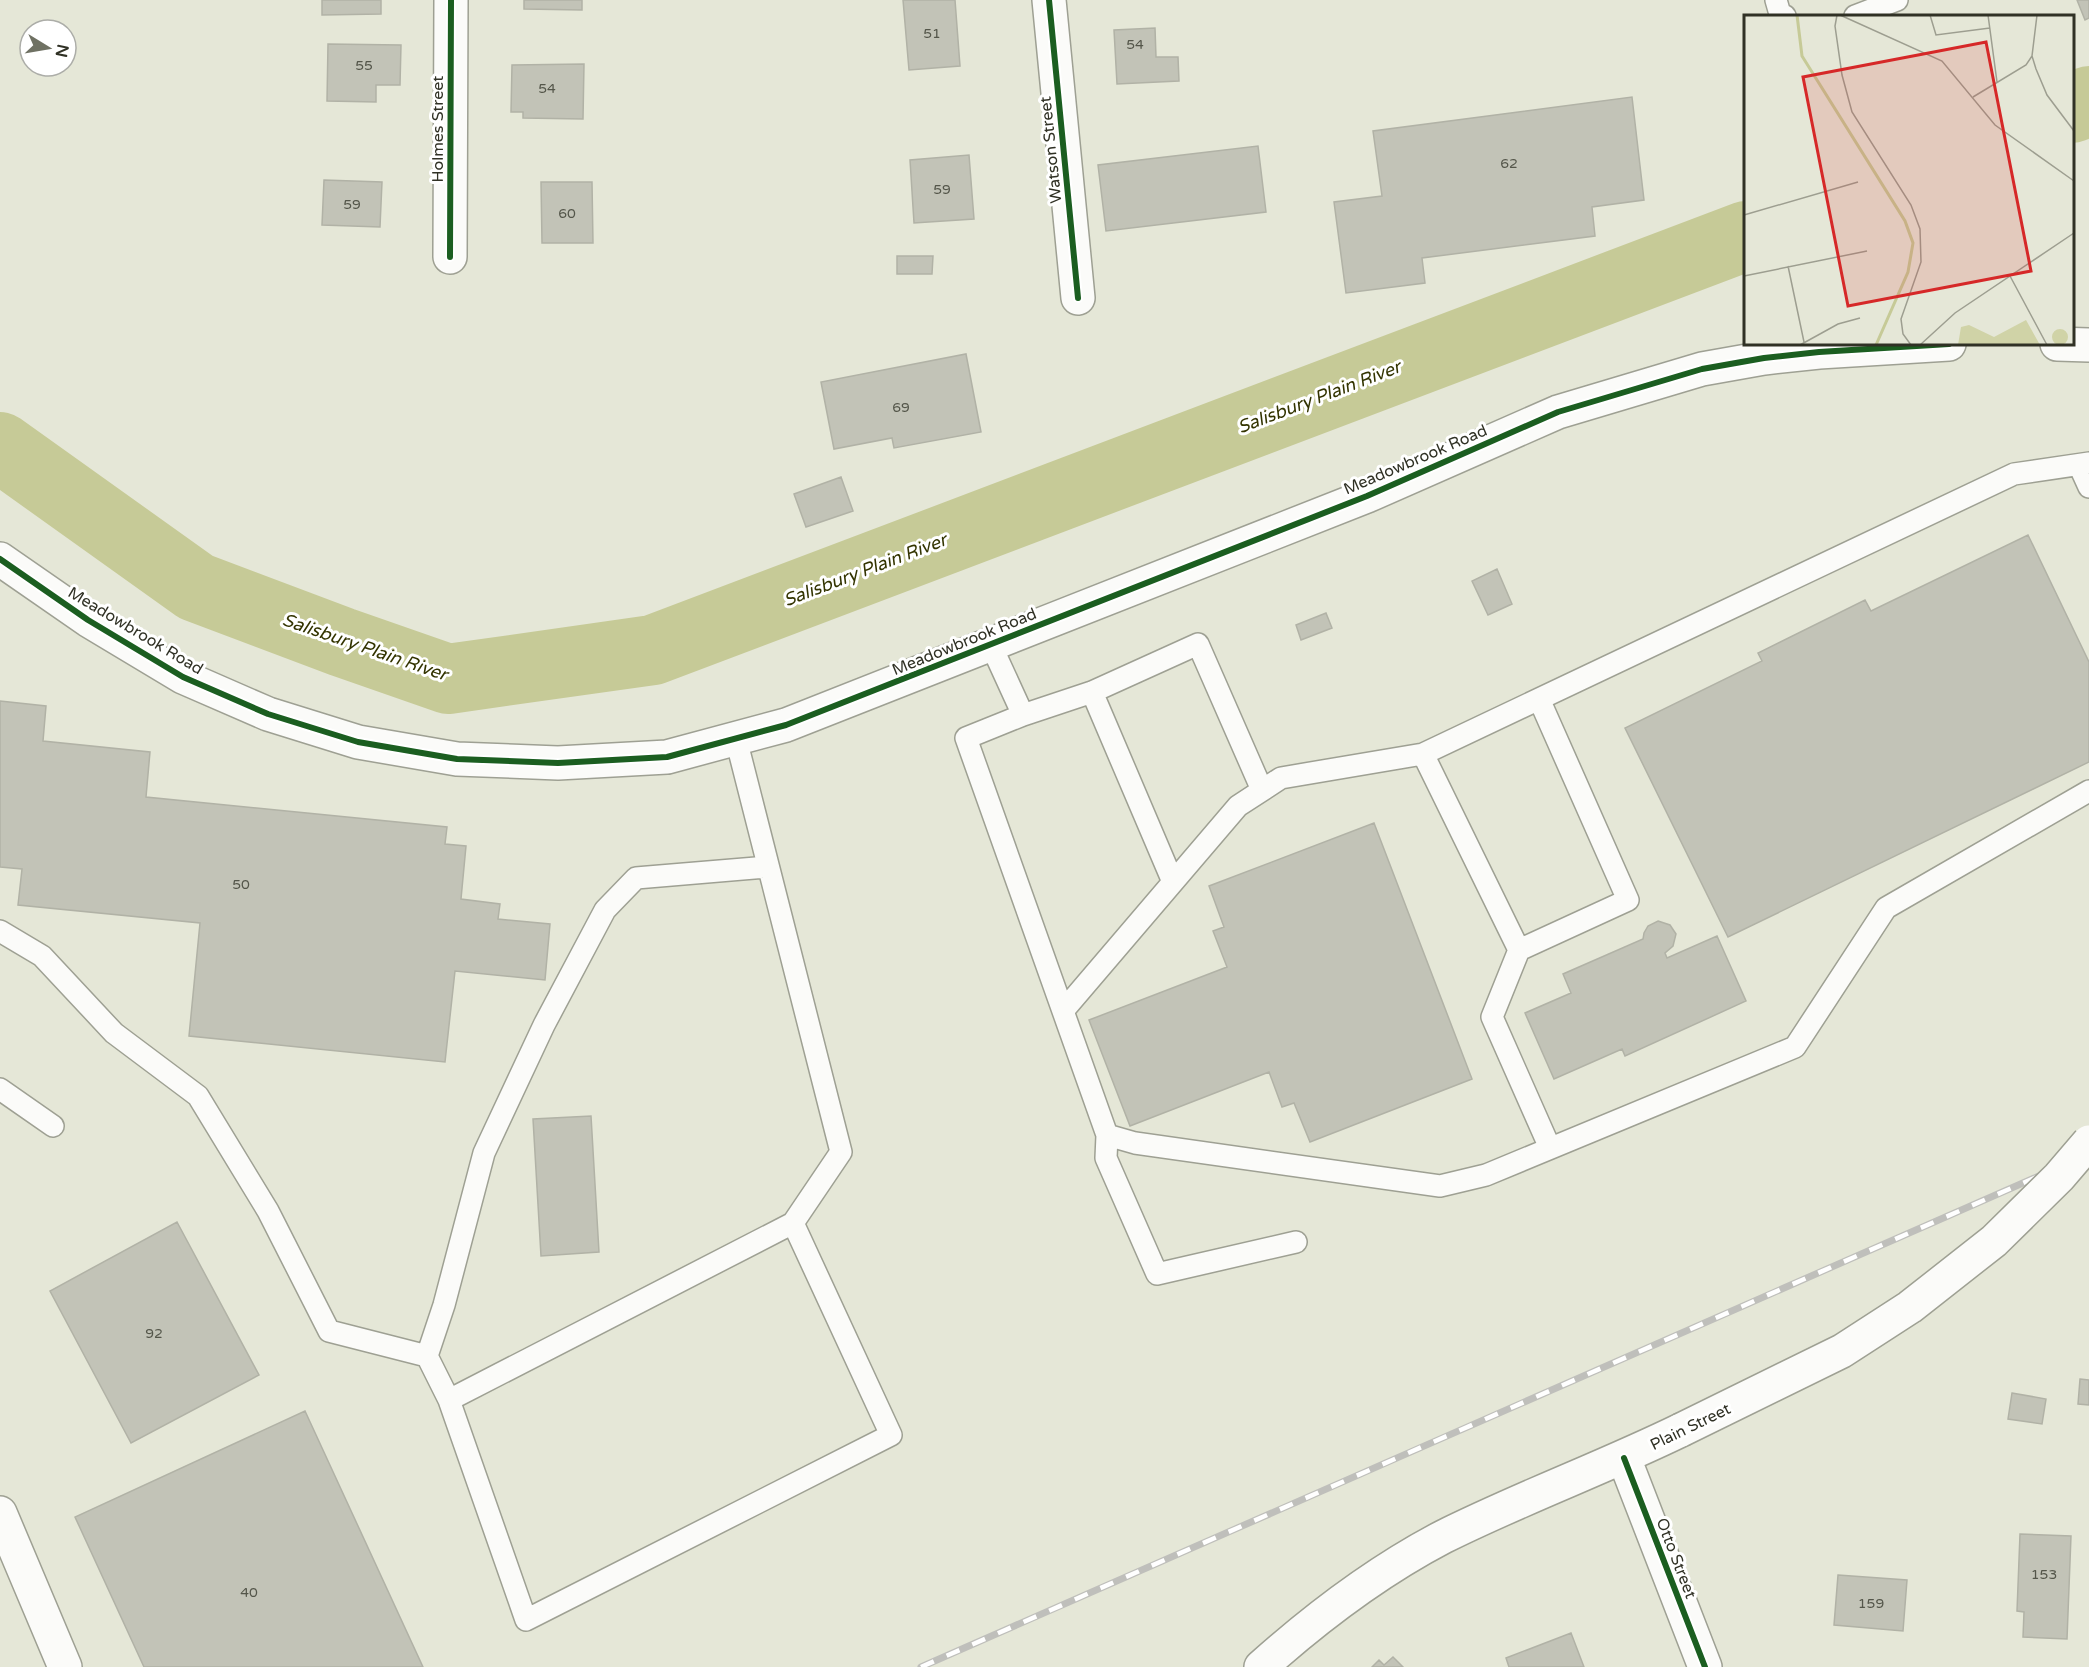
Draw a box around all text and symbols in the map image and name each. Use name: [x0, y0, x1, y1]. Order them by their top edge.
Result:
inset map: [1744, 15, 2074, 345]
north arrow: [18, 18, 78, 78]
house number: 51: [923, 25, 941, 42]
house number: 54: [1126, 36, 1144, 53]
text: N: [51, 42, 73, 59]
house number: 55: [355, 57, 373, 74]
street label: Holmes Street: [428, 76, 448, 182]
house number: 54: [538, 80, 556, 97]
street label: Watson Street: [1035, 95, 1067, 204]
house number: 62: [1500, 155, 1518, 172]
house number: 59: [933, 181, 951, 198]
house number: 59: [343, 196, 361, 213]
house number: 60: [558, 205, 576, 222]
water label: Salisbury Plain River: [1234, 355, 1406, 438]
house number: 69: [892, 399, 910, 416]
street label: Meadowbrook Road: [1341, 421, 1490, 499]
water label: Salisbury Plain River: [780, 528, 952, 611]
street label: Meadowbrook Road: [64, 583, 207, 679]
street label: Meadowbrook Road: [889, 604, 1040, 680]
water label: Salisbury Plain River: [280, 608, 452, 686]
house number: 50: [232, 876, 250, 893]
house number: 92: [145, 1325, 163, 1342]
street label: Plain Street: [1647, 1399, 1734, 1455]
street label: Otto Street: [1652, 1515, 1701, 1601]
house number: 153: [2031, 1566, 2057, 1583]
house number: 40: [240, 1584, 258, 1601]
house number: 159: [1858, 1595, 1884, 1612]

